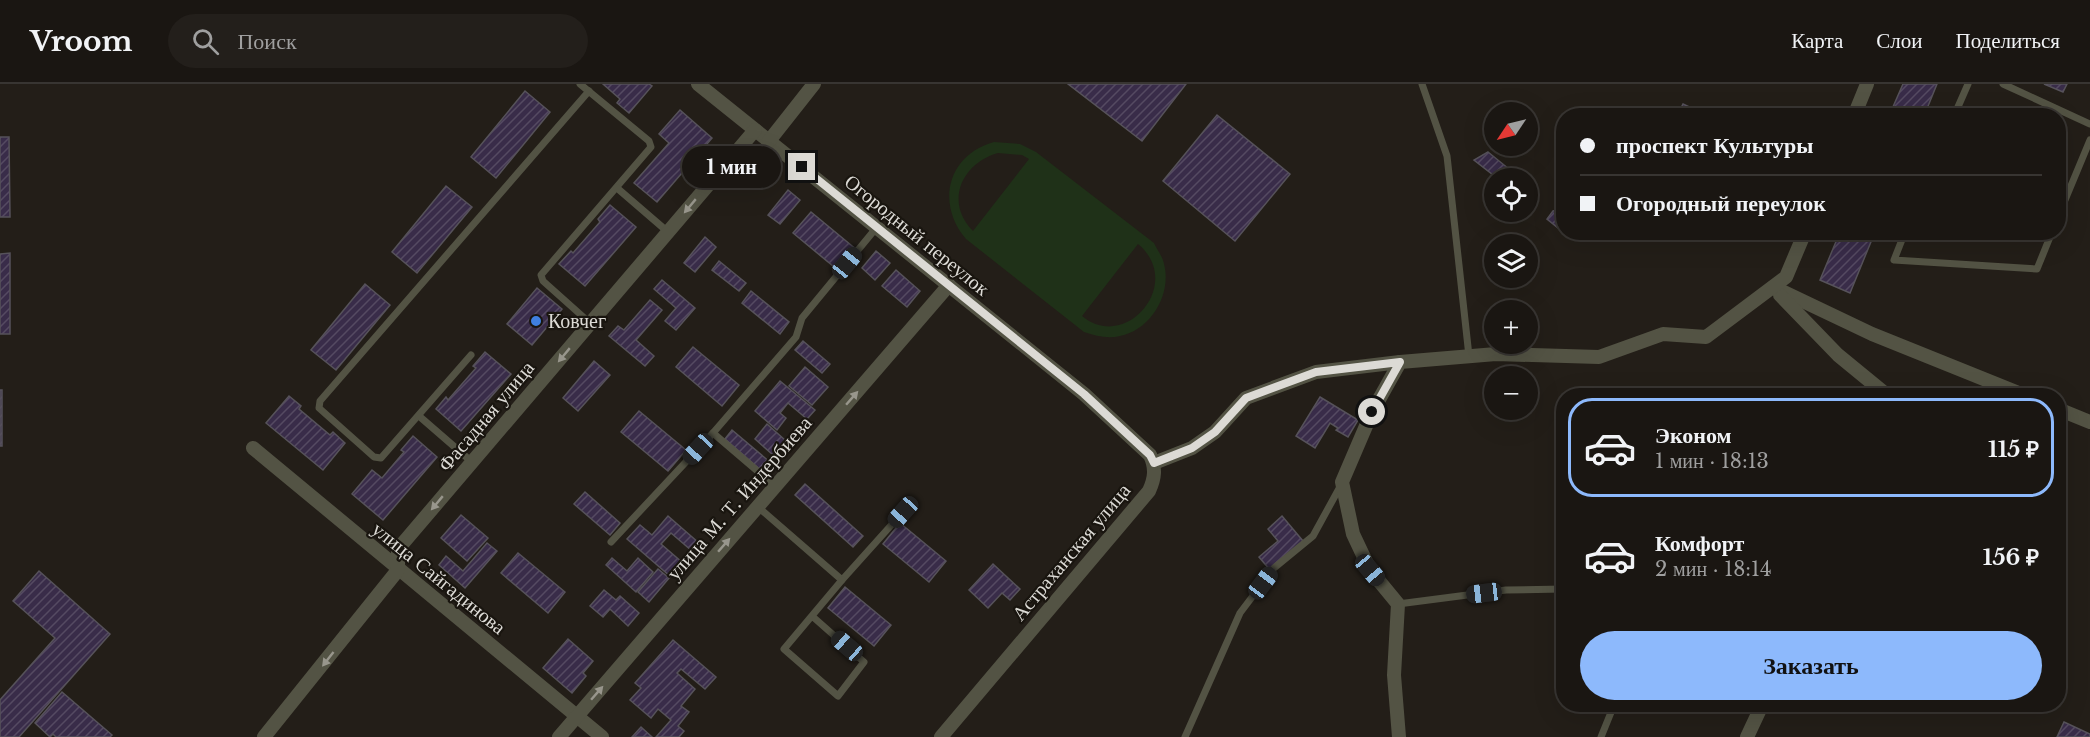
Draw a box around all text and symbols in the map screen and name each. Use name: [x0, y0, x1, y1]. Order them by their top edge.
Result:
search box: [168, 14, 588, 68]
text: Vroom: [30, 24, 132, 59]
icon: search: [189, 25, 222, 58]
text: Поиск: [237, 28, 297, 55]
text: Карта: [1791, 28, 1843, 54]
text: Слои: [1876, 28, 1922, 54]
text: Поделиться: [1955, 28, 2060, 54]
north arrow: [1484, 102, 1538, 156]
map controls: [1484, 102, 1538, 420]
text: проспект Культуры: [1616, 132, 1813, 159]
callout: 1 мин: [682, 146, 781, 188]
route end: [788, 153, 815, 180]
text: 1 мин: [706, 155, 757, 179]
button: locate: [1484, 168, 1538, 222]
street label: Огородный переулок: [840, 169, 994, 301]
text: Огородный переулок: [1616, 190, 1826, 217]
one-way arrow: [684, 198, 697, 213]
button: layers: [1484, 234, 1538, 288]
car: [829, 243, 865, 283]
button: +: [1484, 300, 1538, 354]
place label: Ковчег: [548, 309, 606, 333]
marker: Ковчег: [529, 314, 543, 328]
one-way arrow: [557, 347, 570, 363]
street label: Фасадная улица: [433, 356, 539, 476]
button: −: [1484, 366, 1538, 420]
one-way arrow: [845, 391, 858, 406]
route start: [1358, 398, 1385, 425]
street label: улица М. Т. Индербиева: [661, 411, 817, 585]
icon: car: [1583, 421, 1637, 475]
text: Эконом: [1655, 422, 1732, 449]
car: [679, 430, 717, 468]
text: 115 ₽: [1988, 436, 2039, 463]
text: 1 мин · 18:13: [1655, 449, 1769, 473]
street label: Астраханская улица: [1007, 479, 1135, 625]
car: [884, 493, 922, 531]
one-way arrow: [431, 495, 444, 510]
street label: улица Сайгадинова: [367, 517, 511, 639]
icon: car: [1583, 529, 1637, 583]
text: Комфорт: [1655, 530, 1744, 557]
one-way arrow: [718, 537, 731, 553]
text: 156 ₽: [1983, 544, 2039, 571]
car: [1352, 550, 1388, 590]
text: 2 мин · 18:14: [1655, 557, 1772, 581]
car: [1245, 563, 1281, 603]
car: [1465, 582, 1503, 604]
car: [828, 627, 866, 665]
button: Заказать: [1580, 631, 2042, 700]
one-way arrow: [321, 651, 334, 667]
one-way arrow: [590, 686, 603, 701]

